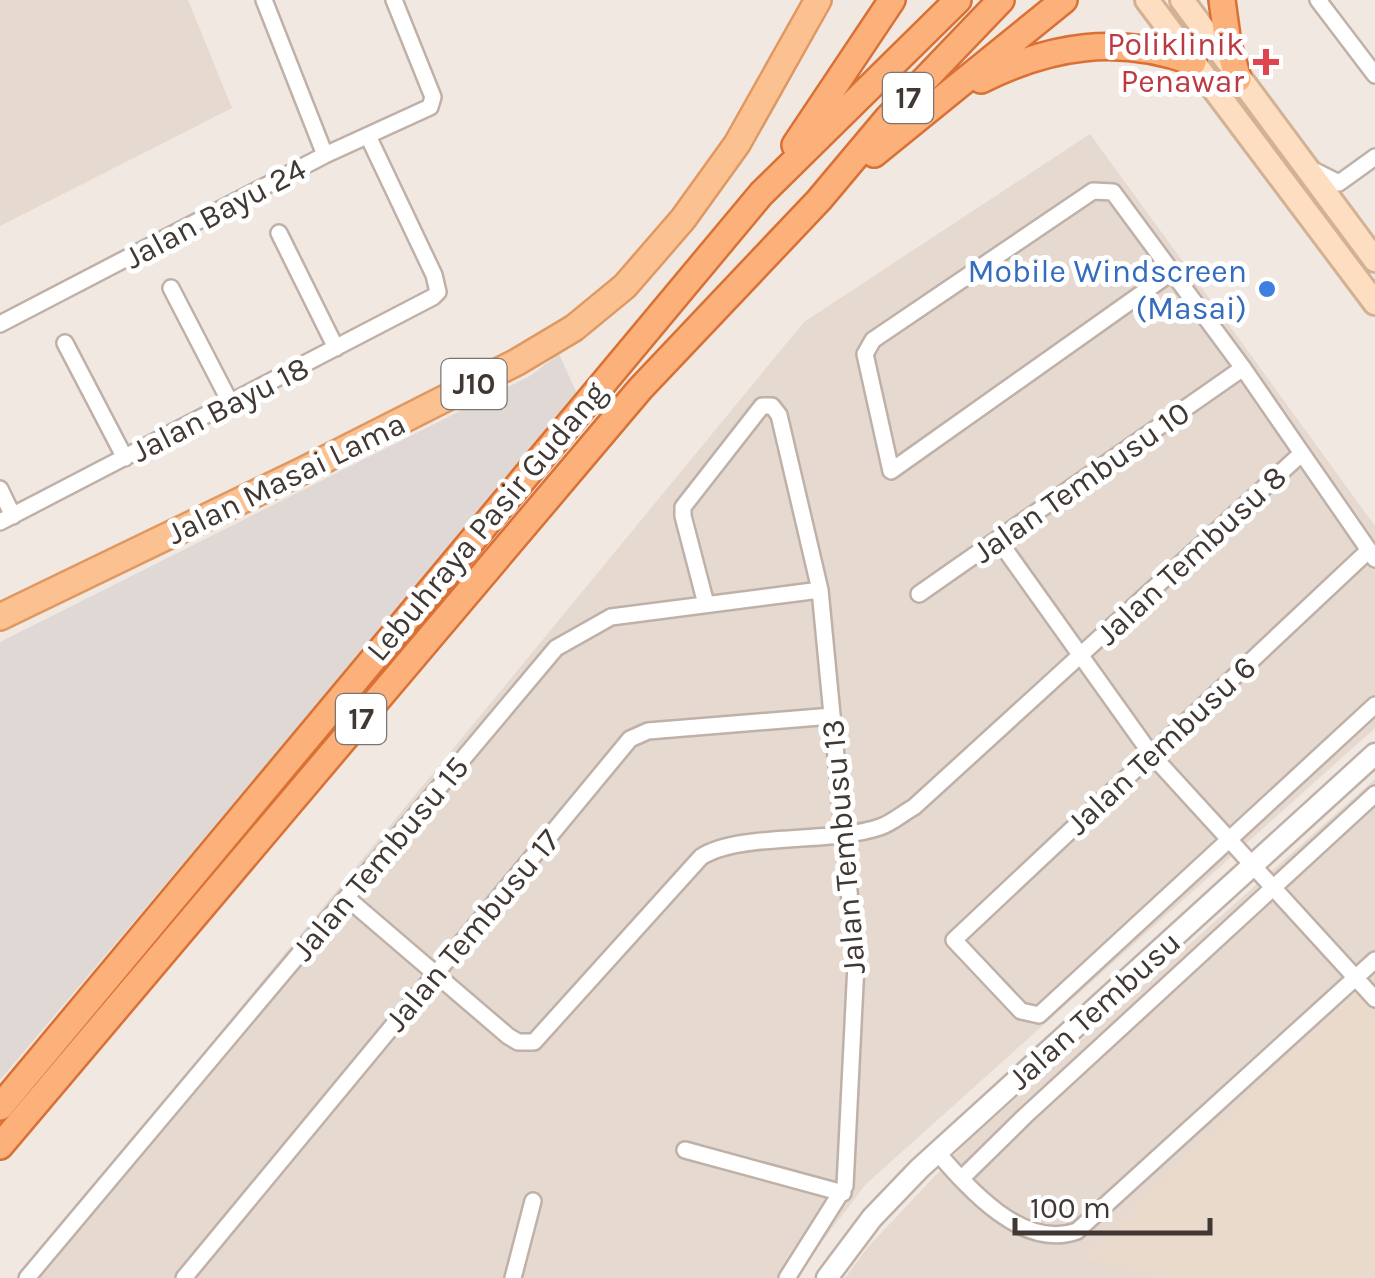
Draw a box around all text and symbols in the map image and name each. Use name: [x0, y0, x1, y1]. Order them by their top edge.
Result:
place label: Poliklinik Penawar: [1107, 26, 1244, 100]
marker: Poliklinik Penawar: [1253, 49, 1279, 75]
road number: 17: [883, 73, 933, 123]
street label: Jalan Bayu 24: [118, 150, 312, 277]
place label: Mobile Windscreen (Masai): [967, 253, 1247, 327]
marker: Mobile Windscreen (Masai): [1256, 278, 1278, 300]
street label: Jalan Bayu 18: [126, 349, 315, 470]
road number: J10: [442, 359, 506, 409]
street label: Lebuhraya Pasir Gudang: [359, 374, 614, 668]
street label: Jalan Tembusu 10: [966, 394, 1197, 571]
street label: Jalan Masai Lama: [161, 405, 411, 552]
street label: Jalan Tembusu 8: [1089, 458, 1294, 653]
street label: Jalan Tembusu 6: [1059, 648, 1263, 842]
road number: 17: [336, 694, 386, 744]
street label: Jalan Tembusu 13: [814, 718, 873, 976]
street label: Jalan Tembusu 15: [284, 749, 476, 968]
street label: Jalan Tembusu 17: [377, 822, 567, 1039]
street label: Jalan Tembusu: [1001, 924, 1188, 1097]
scale bar: [1015, 1173, 1210, 1235]
text: 100 m: [1030, 1190, 1111, 1226]

